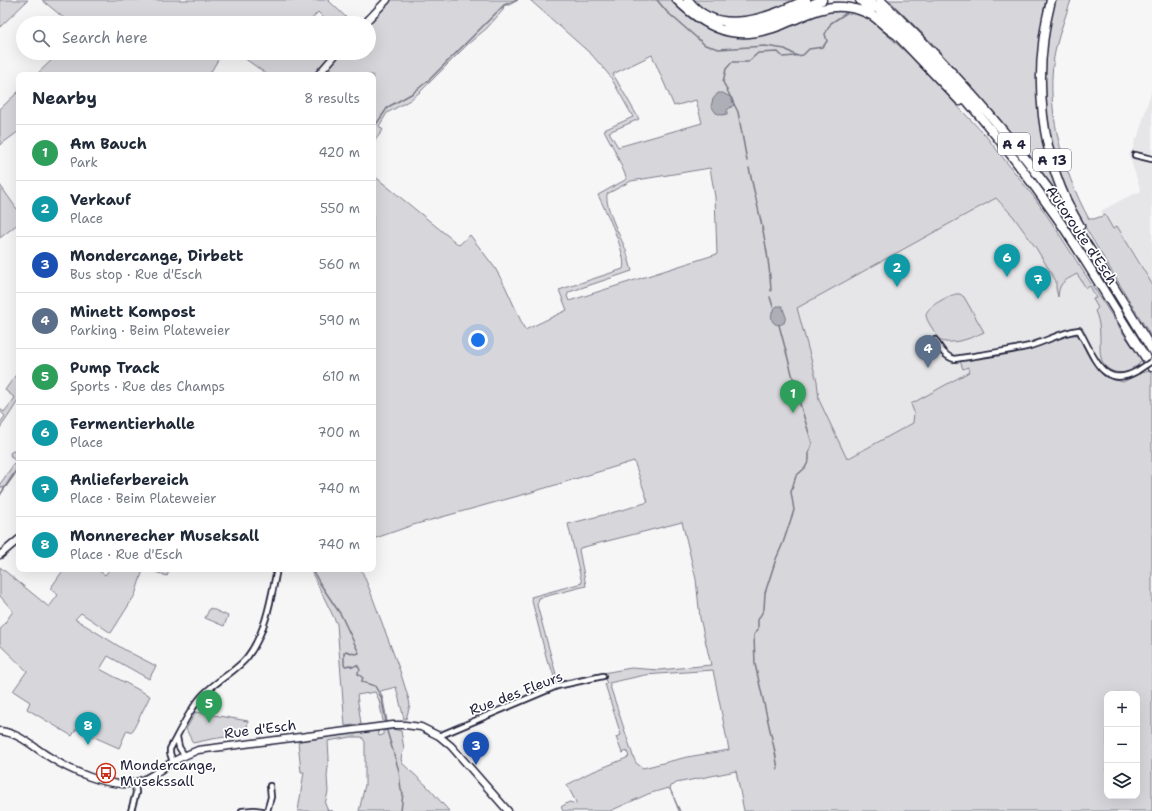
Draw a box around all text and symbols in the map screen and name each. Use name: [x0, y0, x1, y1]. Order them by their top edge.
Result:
search box: [16, 16, 376, 60]
icon: search: [30, 27, 52, 49]
text: Search here: [62, 28, 148, 48]
text: Nearby: [32, 87, 97, 109]
text: 8 results: [304, 90, 360, 107]
road number: A 4: [998, 133, 1030, 155]
text: Am Bauch: [70, 134, 147, 154]
text: 1: [42, 144, 48, 161]
text: 420 m: [318, 144, 360, 161]
road number: A 13: [1033, 149, 1071, 171]
text: Park: [70, 154, 98, 171]
street label: Autoroute d'Esch: [1042, 182, 1122, 288]
text: Verkauf: [70, 190, 131, 210]
text: 2: [40, 200, 50, 217]
text: 550 m: [320, 200, 360, 217]
text: Place: [70, 210, 103, 227]
pin: 6: [994, 244, 1020, 277]
text: Mondercange, Dirbett: [70, 246, 243, 266]
pin: 2: [884, 254, 910, 287]
text: 3: [40, 256, 50, 273]
text: 560 m: [319, 256, 360, 273]
text: Bus stop · Rue d'Esch: [70, 266, 202, 283]
pin: 7: [1025, 266, 1051, 299]
text: Minett Kompost: [70, 302, 196, 322]
text: 4: [40, 312, 50, 329]
text: 590 m: [319, 312, 360, 329]
text: Parking · Beim Plateweier: [70, 322, 230, 339]
your location: [468, 330, 488, 350]
pin: 4: [915, 335, 941, 368]
text: Pump Track: [70, 358, 160, 378]
text: 5: [41, 368, 49, 385]
text: 610 m: [322, 368, 360, 385]
text: Sports · Rue des Champs: [70, 378, 225, 395]
pin: 1: [780, 380, 806, 413]
text: Fermentierhalle: [70, 414, 195, 434]
text: 6: [40, 424, 50, 441]
text: 700 m: [317, 424, 360, 441]
text: Place: [70, 434, 103, 451]
text: Anlieferbereich: [70, 470, 189, 490]
text: 7: [40, 480, 50, 497]
text: 740 m: [318, 480, 360, 497]
text: Place · Beim Plateweier: [70, 490, 216, 507]
text: Monnerecher Museksall: [70, 526, 259, 546]
text: 8: [40, 536, 50, 553]
text: 740 m: [318, 536, 360, 553]
text: Place · Rue d'Esch: [70, 546, 183, 563]
street label: Rue des Fleurs: [467, 667, 565, 719]
pin: 5: [196, 690, 222, 723]
map controls: [1104, 691, 1140, 799]
button: +: [1104, 691, 1140, 727]
pin: 8: [75, 712, 101, 745]
street label: Rue d'Esch: [223, 716, 297, 742]
button: −: [1104, 727, 1140, 763]
pin: 3: [463, 732, 489, 765]
place label: Mondercange, Musekssall: [120, 756, 216, 790]
bus stop icon: Mondercange, Musekssall: [95, 762, 117, 784]
button: layers: [1104, 763, 1140, 799]

